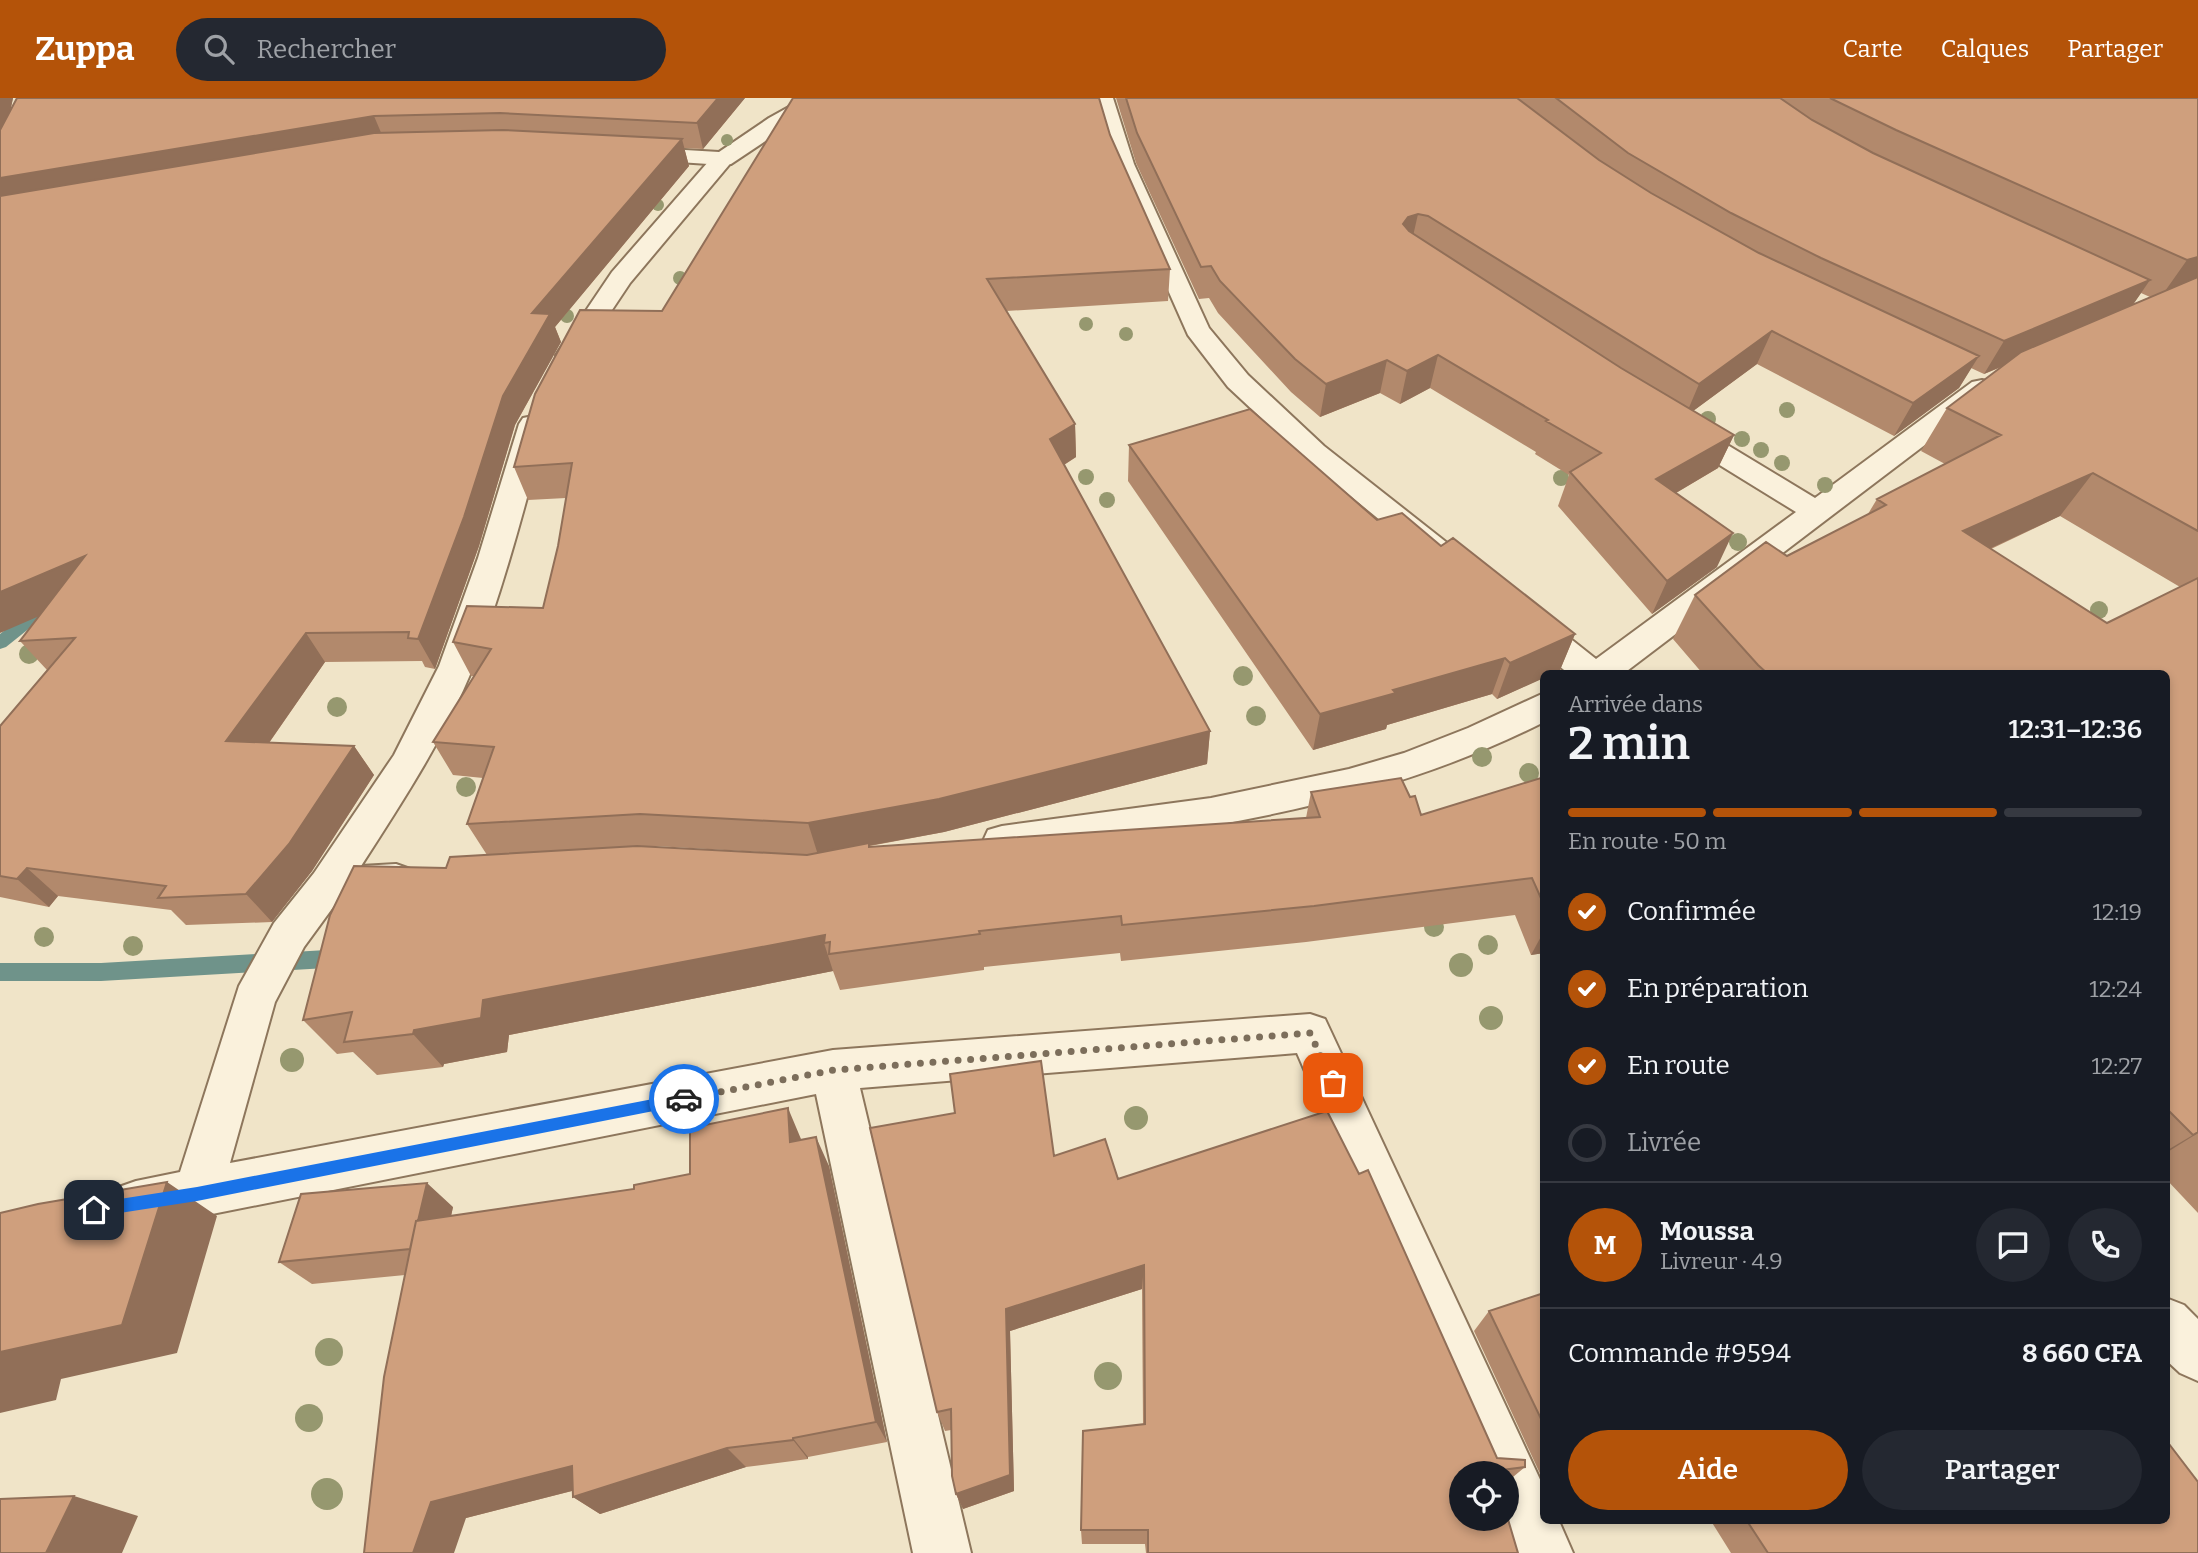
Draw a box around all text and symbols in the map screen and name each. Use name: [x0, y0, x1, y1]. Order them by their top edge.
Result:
search box: [176, 18, 666, 81]
text: Zuppa: [35, 29, 134, 69]
icon: search: [200, 30, 238, 68]
text: Rechercher: [256, 34, 396, 65]
text: Carte: [1843, 35, 1903, 63]
text: Calques: [1941, 35, 2029, 63]
text: Partager: [2067, 35, 2163, 63]
text: Arrivée dans: [1568, 690, 1703, 718]
text: 12:31–12:36: [2008, 714, 2142, 745]
text: 2 min: [1568, 716, 1690, 771]
text: En route · 50 m: [1568, 827, 1727, 855]
icon: check: [1568, 893, 1606, 931]
text: Confirmée: [1627, 896, 1756, 927]
text: 12:19: [2092, 898, 2142, 926]
icon: check: [1568, 970, 1606, 1008]
text: En préparation: [1627, 973, 1808, 1004]
text: 12:24: [2089, 975, 2142, 1003]
icon: check: [1568, 1047, 1606, 1085]
text: En route: [1627, 1050, 1730, 1081]
text: 12:27: [2091, 1052, 2142, 1080]
pin: [1303, 1053, 1363, 1113]
courier: [649, 1064, 719, 1134]
icon: bag: [1314, 1064, 1352, 1102]
icon: car: [665, 1080, 703, 1118]
text: Livrée: [1627, 1127, 1701, 1158]
pin: [64, 1180, 124, 1240]
icon: home: [75, 1191, 113, 1229]
button: chat: [1976, 1208, 2050, 1282]
button: phone: [2068, 1208, 2142, 1282]
text: Moussa: [1660, 1216, 1754, 1247]
text: M: [1594, 1230, 1616, 1261]
text: Livreur · 4.9: [1660, 1247, 1783, 1275]
text: Commande #9594: [1568, 1338, 1791, 1369]
text: 8 660 CFA: [2022, 1338, 2142, 1369]
button: Aide: [1568, 1430, 1848, 1510]
button: Partager: [1862, 1430, 2142, 1510]
map controls: [1449, 1461, 1519, 1531]
button: locate: [1449, 1461, 1519, 1531]

